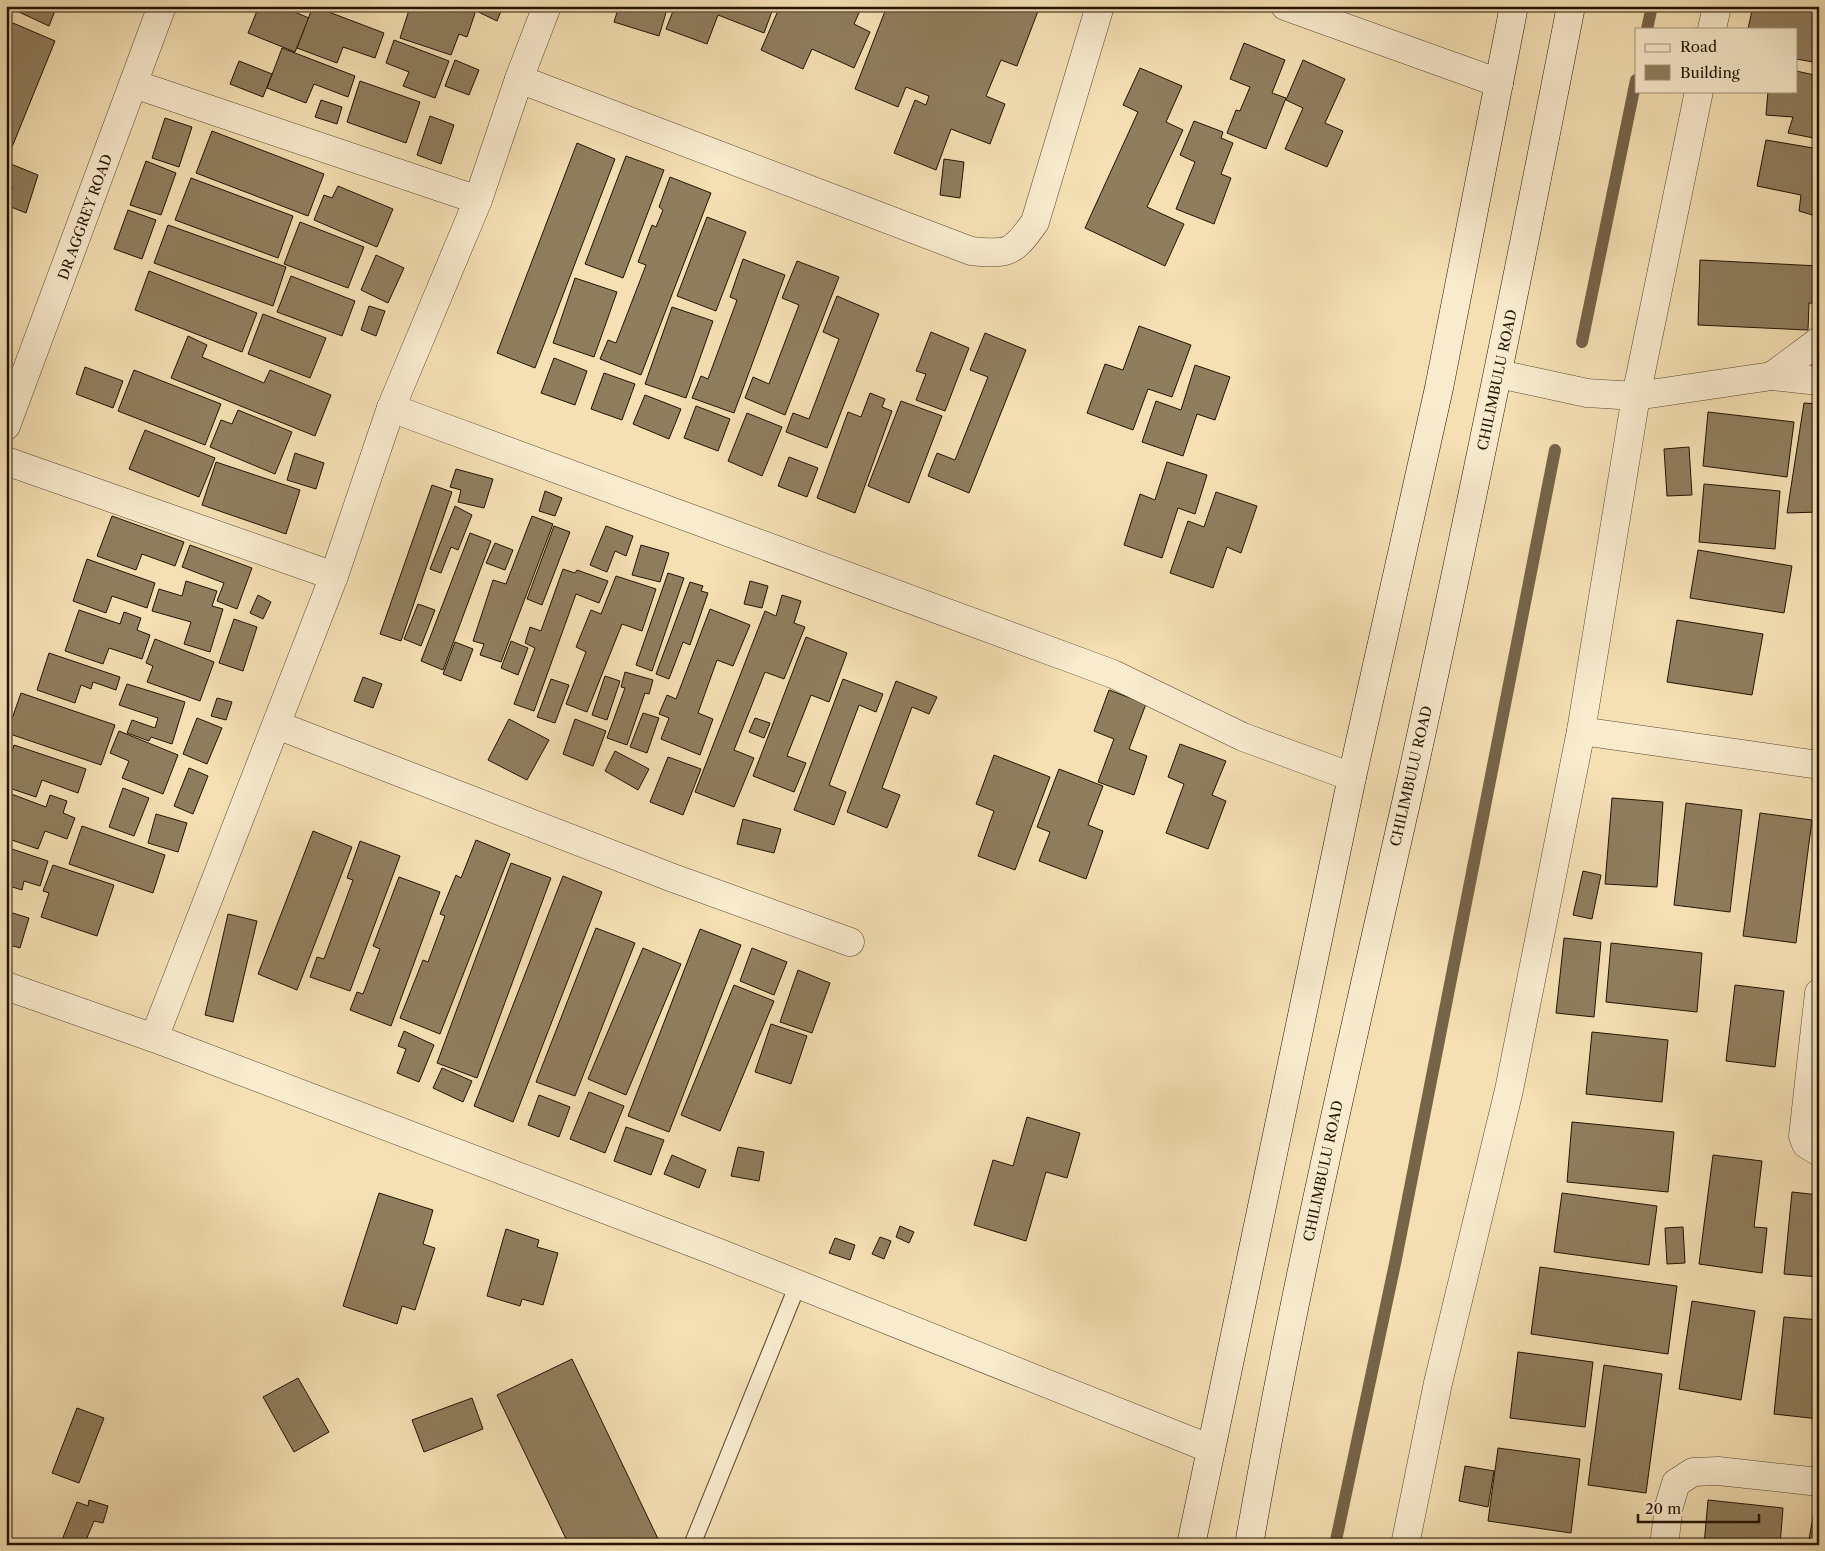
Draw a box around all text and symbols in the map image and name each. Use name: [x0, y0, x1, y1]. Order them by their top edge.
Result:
legend: [1635, 28, 1798, 92]
text: Road: [1680, 37, 1717, 56]
text: Building: [1680, 63, 1740, 82]
street label: DR AGGREY ROAD: [54, 152, 116, 282]
street label: CHILIMBULU ROAD: [1473, 308, 1521, 452]
street label: CHILIMBULU ROAD: [1386, 704, 1436, 848]
street label: CHILIMBULU ROAD: [1299, 1099, 1347, 1243]
scale bar: [1638, 1491, 1759, 1523]
text: 20 m: [1645, 1499, 1681, 1518]

